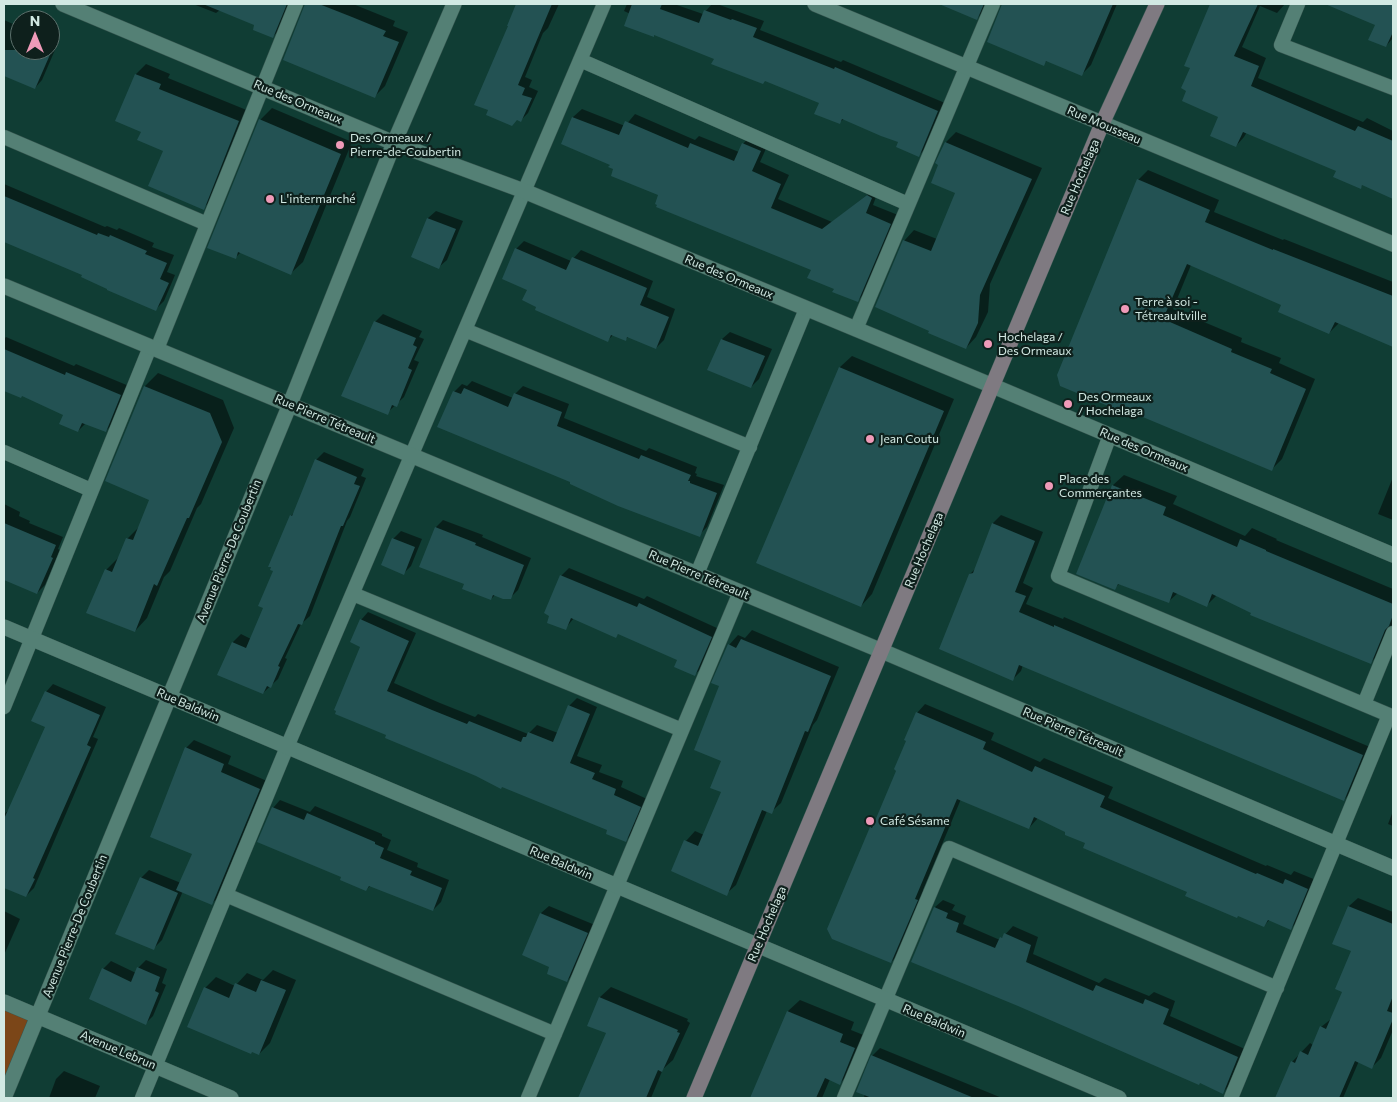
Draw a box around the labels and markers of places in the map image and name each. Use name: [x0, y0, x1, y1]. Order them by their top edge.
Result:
place label: Des Ormeaux / Pierre-de-Coubertin: [350, 131, 461, 159]
marker: Des Ormeaux / Pierre-de-Coubertin: [334, 139, 346, 151]
place label: L'intermarché: [280, 192, 356, 206]
marker: L'intermarché: [264, 193, 276, 205]
place label: Terre à soi - Tétreaultville: [1135, 295, 1206, 323]
marker: Terre à soi - Tétreaultville: [1119, 303, 1131, 315]
place label: Hochelaga / Des Ormeaux: [998, 330, 1072, 358]
marker: Hochelaga / Des Ormeaux: [982, 338, 994, 350]
place label: Des Ormeaux / Hochelaga: [1078, 390, 1152, 418]
marker: Des Ormeaux / Hochelaga: [1062, 398, 1074, 410]
place label: Jean Coutu: [880, 432, 939, 446]
marker: Jean Coutu: [864, 433, 876, 445]
place label: Place des Commerçantes: [1059, 472, 1142, 500]
marker: Place des Commerçantes: [1043, 480, 1055, 492]
place label: Café Sésame: [880, 814, 949, 828]
marker: Café Sésame: [864, 815, 876, 827]

